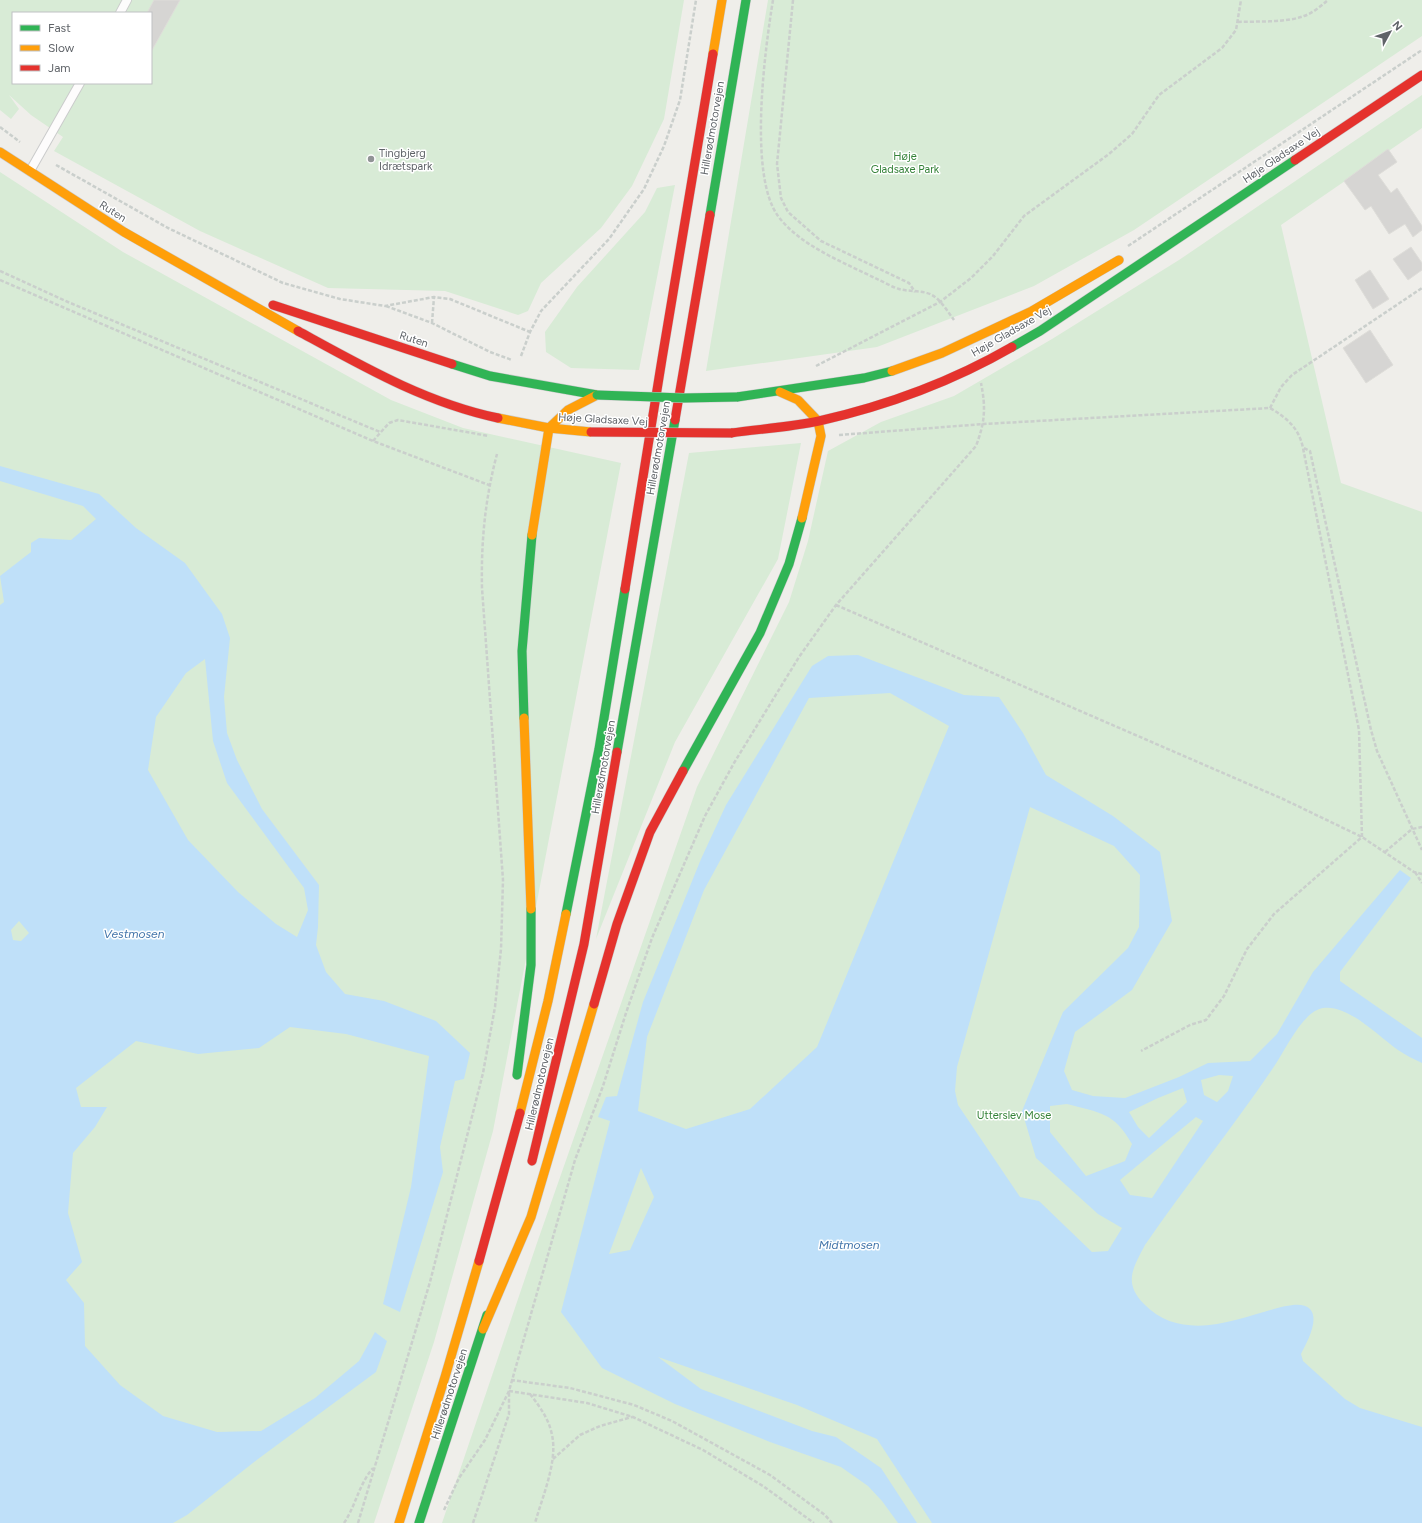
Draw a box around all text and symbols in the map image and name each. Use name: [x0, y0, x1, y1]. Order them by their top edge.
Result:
legend: [12, 12, 152, 84]
north arrow: [1370, 12, 1410, 52]
text: N: [1390, 18, 1405, 33]
text: Fast: [48, 21, 71, 35]
text: Slow: [48, 41, 75, 55]
text: Jam: [48, 61, 71, 75]
street label: Hillerødmotorvejen: [698, 80, 727, 176]
street label: Høje Gladsaxe Vej: [1240, 125, 1322, 186]
place label: Tingbjerg Idrætspark: [379, 147, 433, 173]
park label: Høje Gladsaxe Park: [871, 150, 940, 176]
marker: Tingbjerg Idrætspark: [366, 154, 376, 164]
street label: Ruten: [97, 198, 129, 225]
street label: Høje Gladsaxe Vej: [969, 303, 1053, 360]
street label: Ruten: [398, 329, 430, 350]
street label: Hillerødmotorvejen: [644, 400, 673, 496]
street label: Høje Gladsaxe Vej: [558, 411, 648, 428]
street label: Hillerødmotorvejen: [589, 719, 618, 815]
water label: Vestmosen: [104, 927, 165, 941]
street label: Hillerødmotorvejen: [522, 1036, 556, 1132]
park label: Utterslev Mose: [977, 1109, 1051, 1122]
water label: Midtmosen: [819, 1238, 880, 1252]
street label: Hillerødmotorvejen: [429, 1347, 470, 1441]

